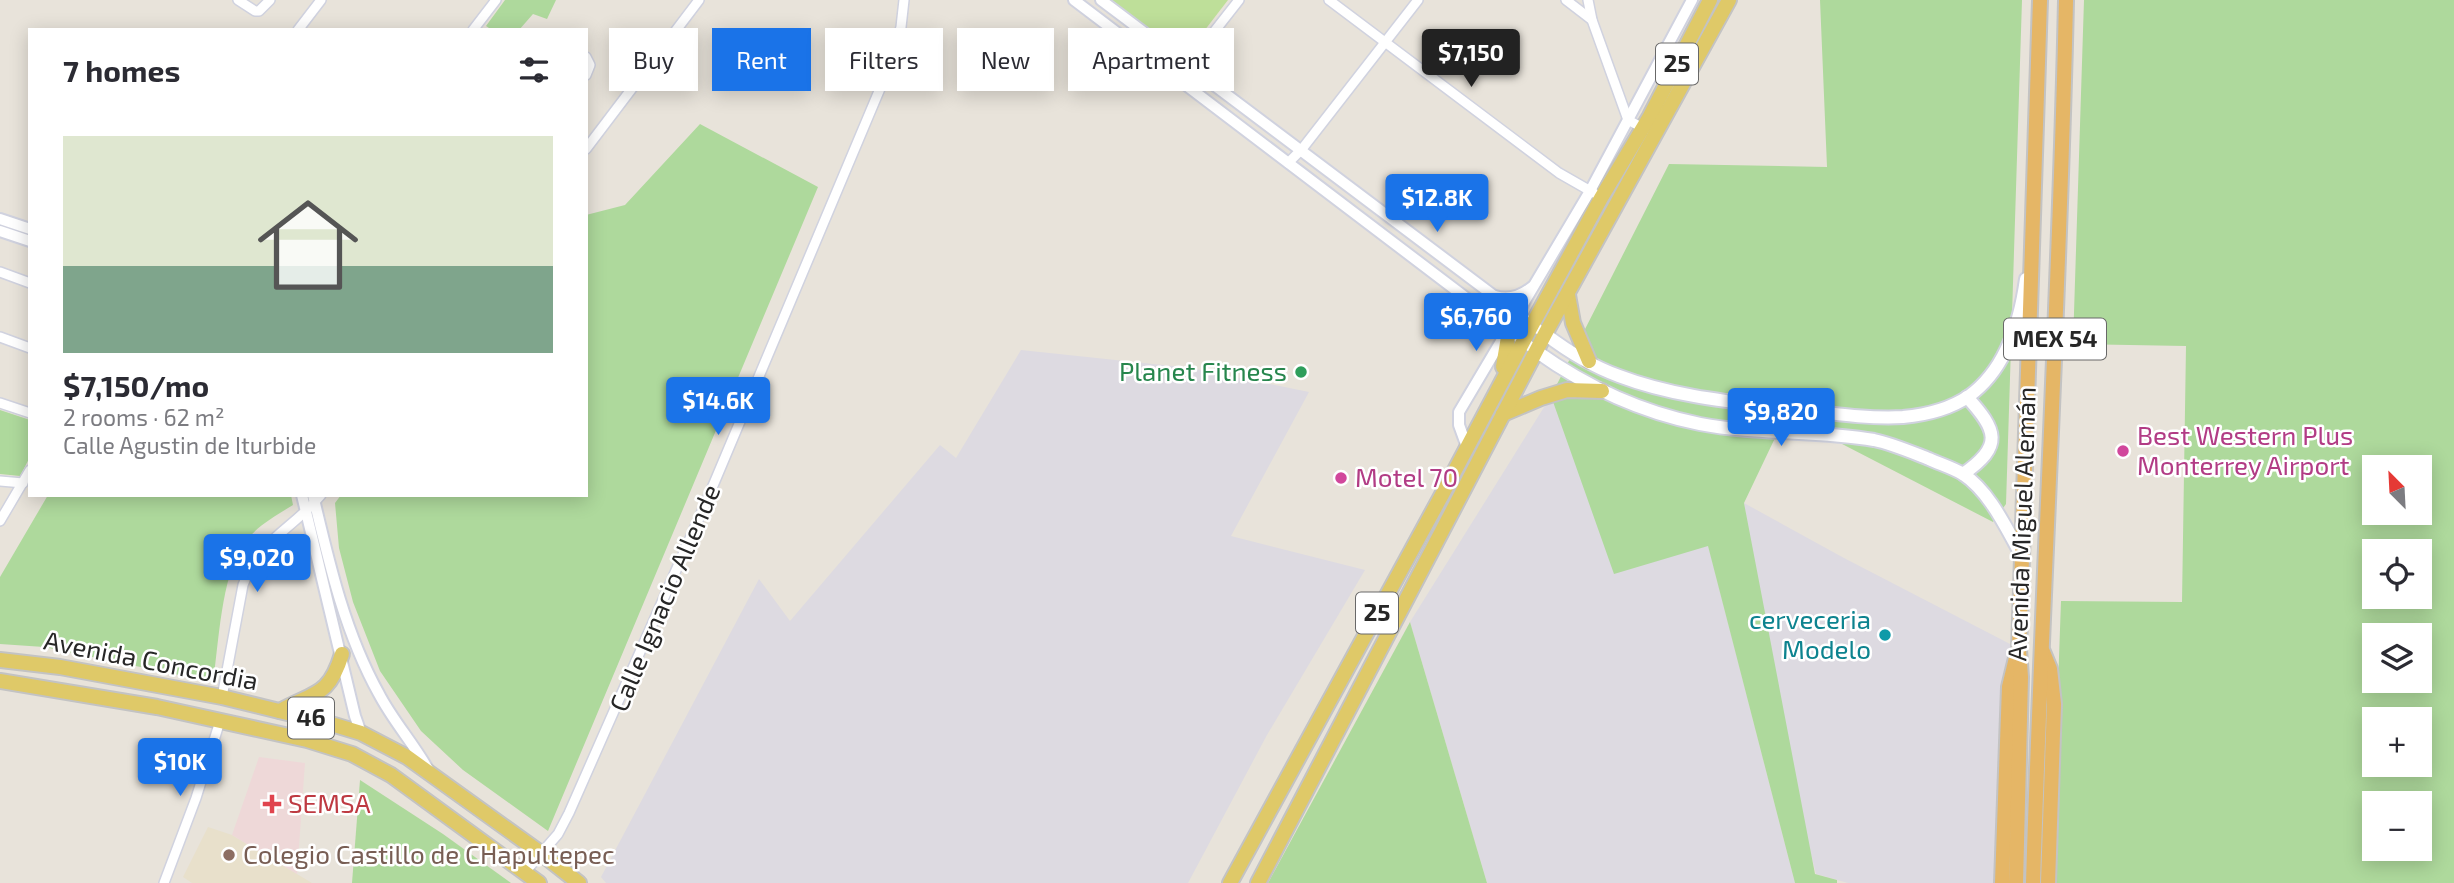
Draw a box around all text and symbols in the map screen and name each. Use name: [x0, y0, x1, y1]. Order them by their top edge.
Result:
chip: Buy: [609, 28, 698, 91]
chip: Rent: [712, 28, 811, 91]
chip: Filters: [825, 28, 943, 91]
chip: New: [957, 28, 1054, 91]
chip: Apartment: [1068, 28, 1234, 91]
pin: $7,150: [1414, 29, 1528, 89]
text: $7,150: [1438, 38, 1504, 66]
road number: 25: [1656, 43, 1698, 84]
icon: filters: [515, 51, 553, 89]
text: 7 homes: [63, 52, 180, 88]
pin: $12.8K: [1380, 174, 1494, 234]
icon: home: [245, 182, 371, 308]
text: $12.8K: [1401, 183, 1473, 211]
pin: $6,760: [1419, 294, 1533, 353]
text: $6,760: [1440, 302, 1512, 330]
road number: MEX 54: [2004, 318, 2106, 360]
place label: Planet Fitness: [1119, 355, 1287, 386]
marker: Planet Fitness: [1293, 364, 1309, 380]
text: $7,150/mo: [63, 367, 209, 403]
pin: $14.6K: [661, 378, 775, 437]
text: $14.6K: [682, 386, 754, 414]
street label: Avenida Miguel Alemán: [2000, 386, 2041, 662]
pin: $9,820: [1724, 388, 1838, 448]
text: $9,820: [1744, 397, 1818, 425]
text: 2 rooms · 62 m²: [63, 403, 225, 431]
place label: Best Western Plus Monterrey Airport: [2137, 419, 2353, 480]
text: Calle Agustin de Iturbide: [63, 431, 316, 459]
marker: Best Western Plus Monterrey Airport: [2115, 443, 2131, 459]
north arrow: [2362, 455, 2432, 525]
map controls: [2362, 455, 2432, 861]
place label: Motel 70: [1355, 461, 1458, 492]
marker: Motel 70: [1333, 470, 1349, 486]
street label: Calle Ignacio Allende: [602, 479, 725, 716]
pin: $9,020: [200, 534, 314, 594]
button: locate: [2362, 539, 2432, 609]
text: $9,020: [220, 543, 294, 571]
road number: 25: [1356, 592, 1398, 634]
place label: cerveceria Modelo: [1749, 603, 1871, 664]
button: layers: [2362, 623, 2432, 693]
street label: Avenida Concordia: [42, 624, 261, 695]
marker: cerveceria Modelo: [1877, 627, 1893, 643]
road number: 46: [288, 698, 334, 738]
button: +: [2362, 707, 2432, 777]
pin: $10K: [139, 738, 221, 798]
text: $10K: [154, 747, 206, 775]
place label: SEMSA: [288, 787, 371, 818]
button: −: [2362, 791, 2432, 861]
marker: SEMSA: [262, 794, 282, 814]
place label: Colegio Castillo de CHapultepec: [243, 838, 615, 869]
marker: Colegio Castillo de CHapultepec: [221, 847, 237, 863]

